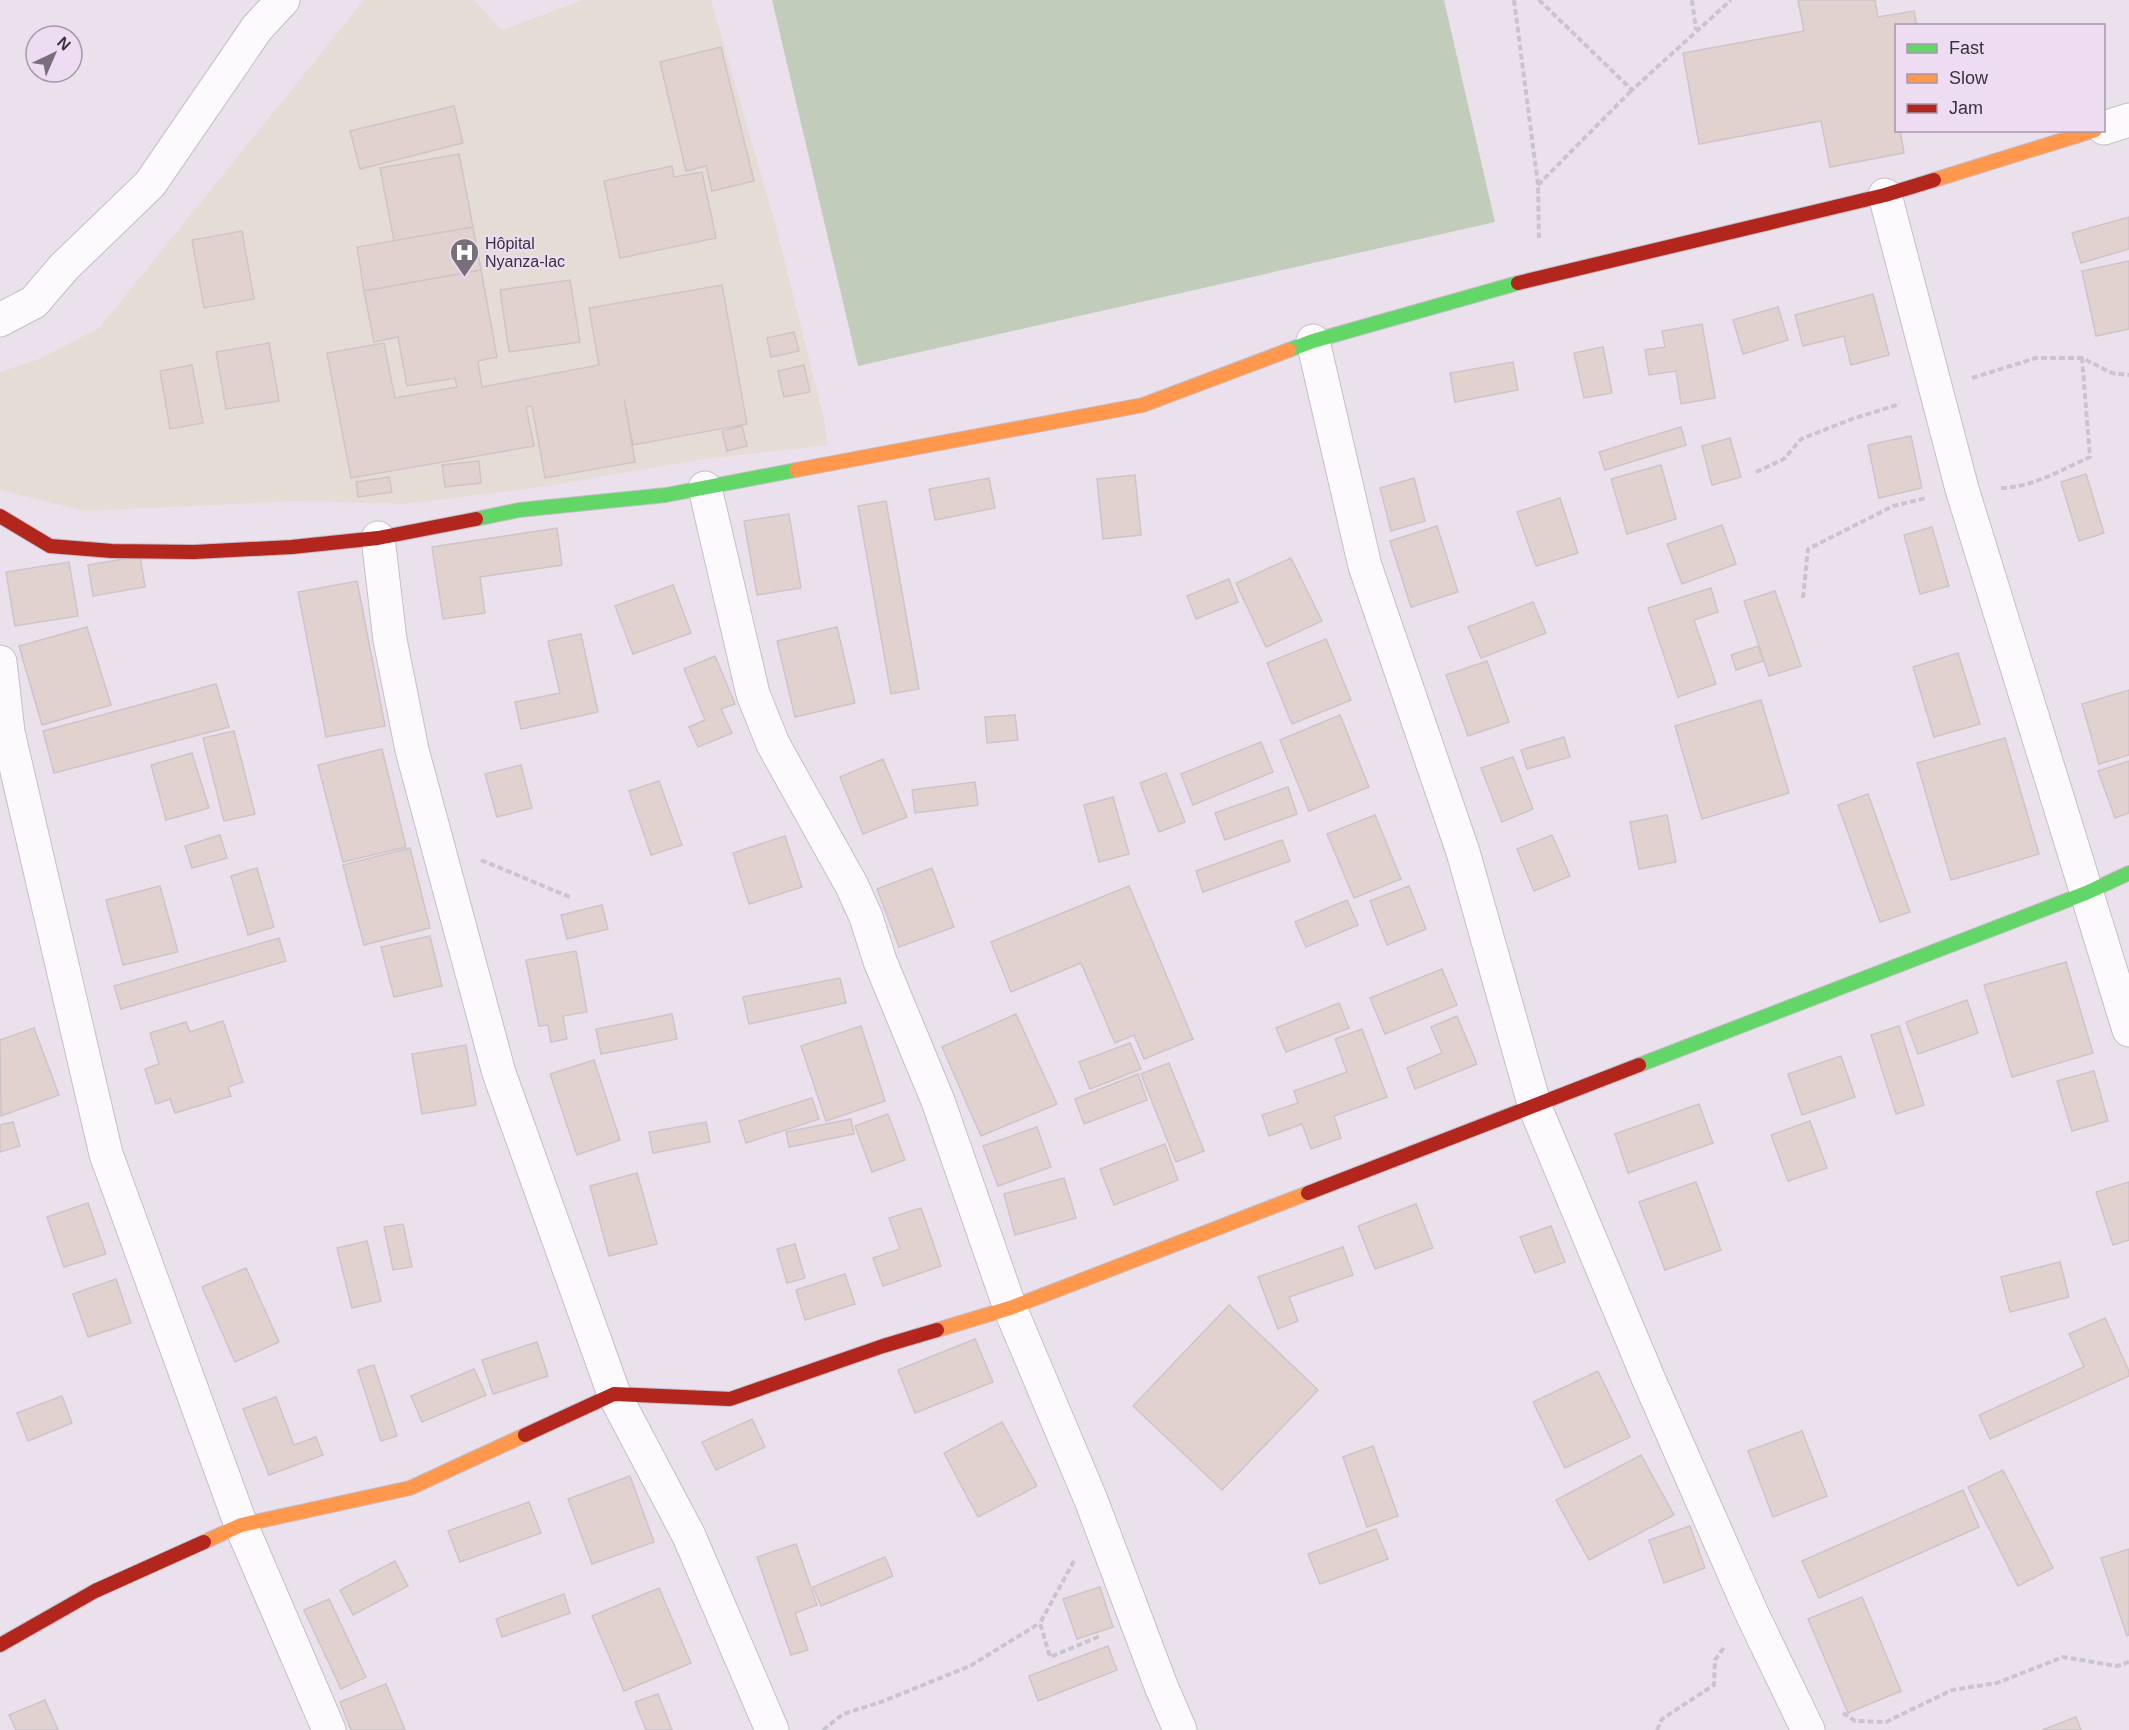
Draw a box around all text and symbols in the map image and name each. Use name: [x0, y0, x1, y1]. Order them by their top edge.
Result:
north arrow: [24, 24, 84, 84]
legend: [1895, 24, 2105, 132]
text: N: [54, 33, 74, 54]
text: Fast: [1949, 38, 1984, 58]
text: Slow: [1949, 68, 1989, 88]
text: Jam: [1949, 98, 1983, 118]
place label: Hôpital Nyanza-lac: [485, 235, 565, 270]
hospital icon: Hôpital Nyanza-lac: [448, 236, 480, 278]

